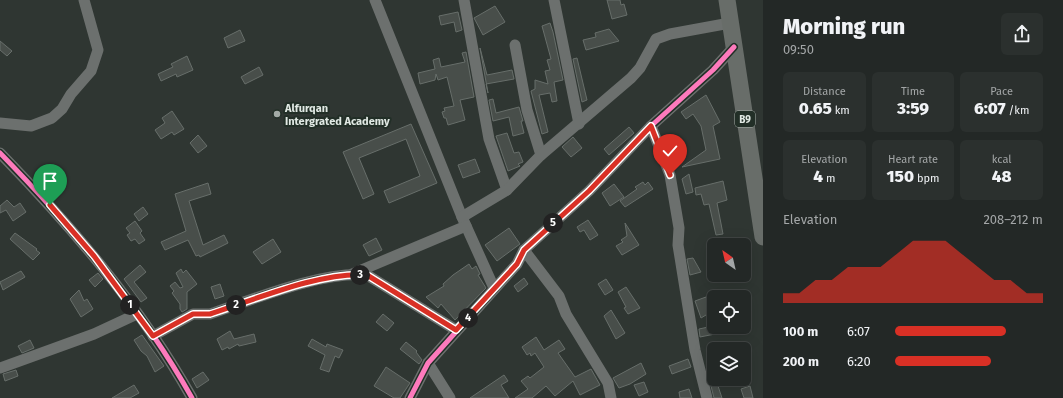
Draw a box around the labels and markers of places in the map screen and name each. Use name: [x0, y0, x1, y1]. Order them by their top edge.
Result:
place label: Alfurqan Intergrated Academy: [284, 102, 390, 128]
marker: Alfurqan Intergrated Academy: [272, 109, 282, 119]
pin: [653, 134, 687, 175]
pin: [33, 164, 67, 205]
pin: 5: [543, 213, 563, 233]
pin: 3: [350, 265, 370, 285]
pin: 1: [120, 295, 140, 315]
pin: 2: [226, 295, 246, 315]
pin: 4: [458, 308, 478, 328]

